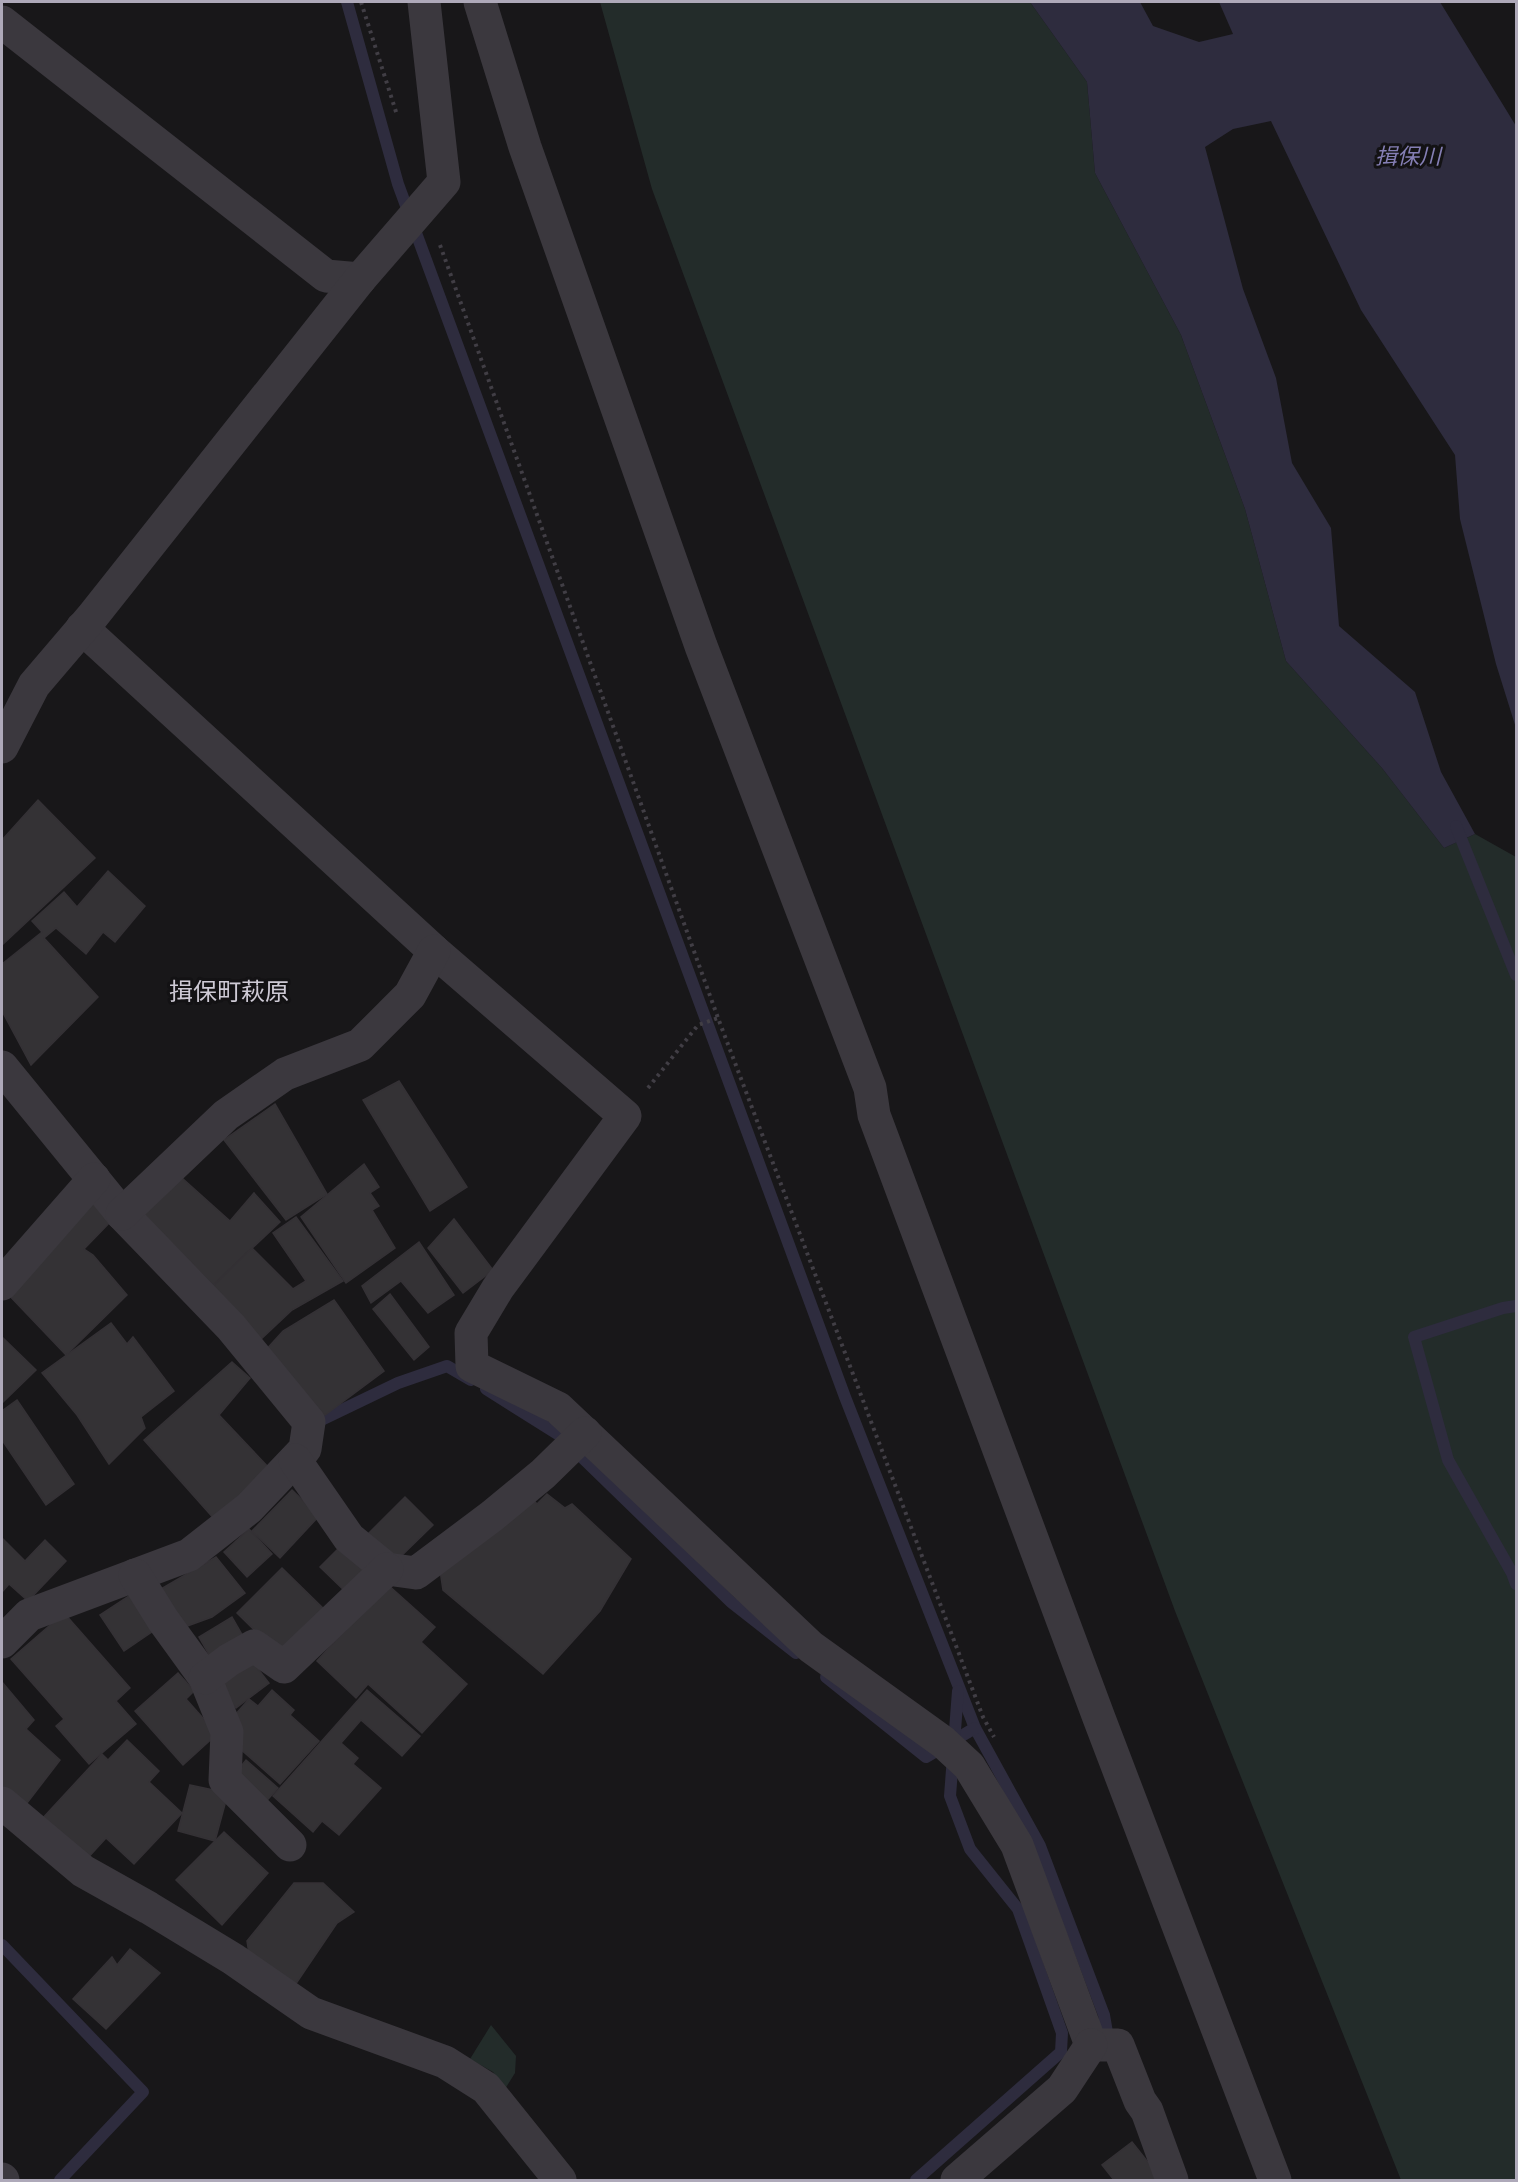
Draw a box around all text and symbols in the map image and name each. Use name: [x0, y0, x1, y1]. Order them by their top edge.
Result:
water label: 揖保川: [1375, 143, 1443, 168]
district label: 揖保町萩原: [169, 978, 289, 1005]

